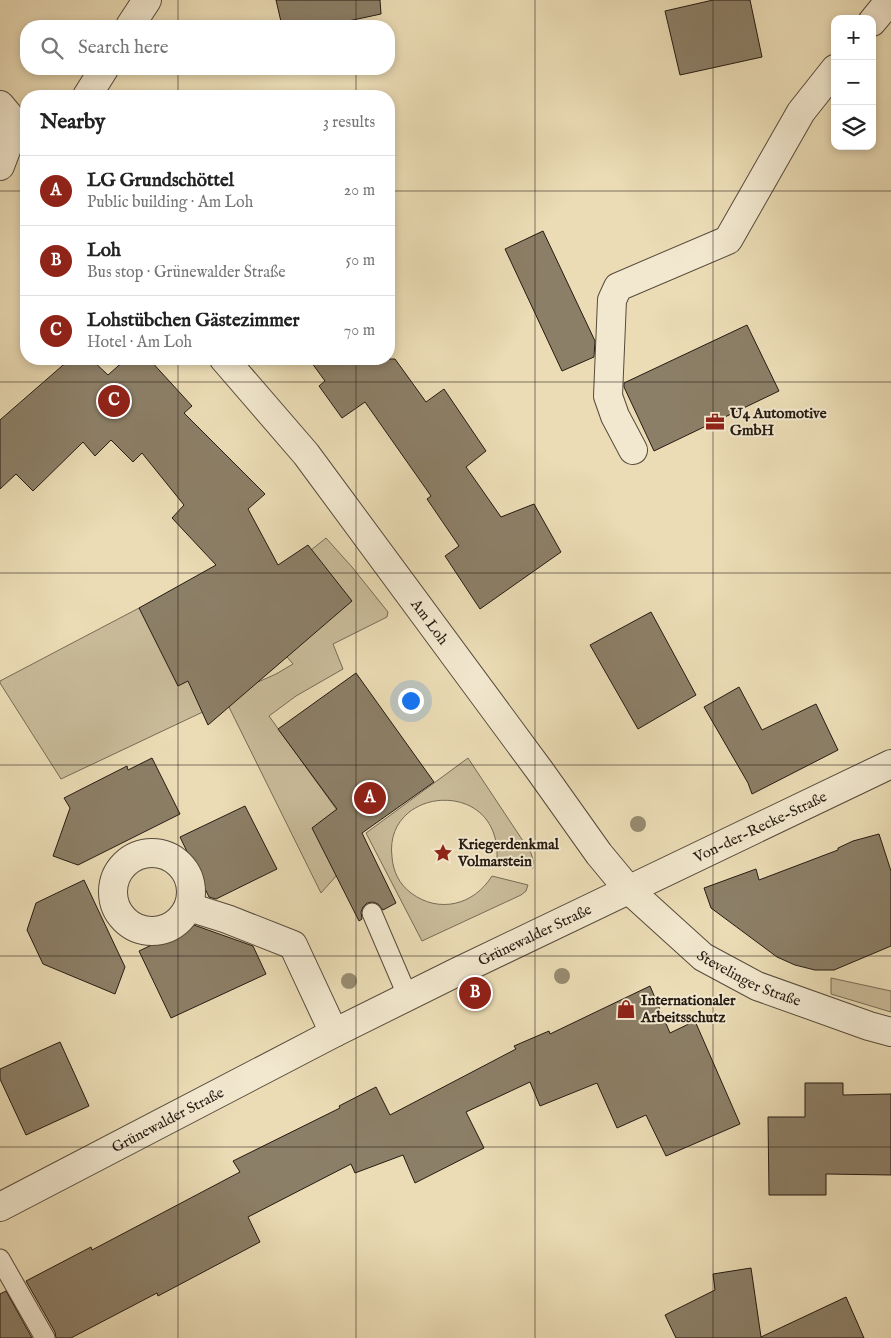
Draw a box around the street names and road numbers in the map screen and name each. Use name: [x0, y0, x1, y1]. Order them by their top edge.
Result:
street label: Am Loh: [406, 595, 452, 649]
street label: Von-der-Recke-Straße: [690, 787, 830, 868]
street label: Grünewalder Straße: [475, 900, 595, 971]
street label: Stevelinger Straße: [692, 947, 803, 1011]
street label: Grünewalder Straße: [109, 1083, 227, 1157]

